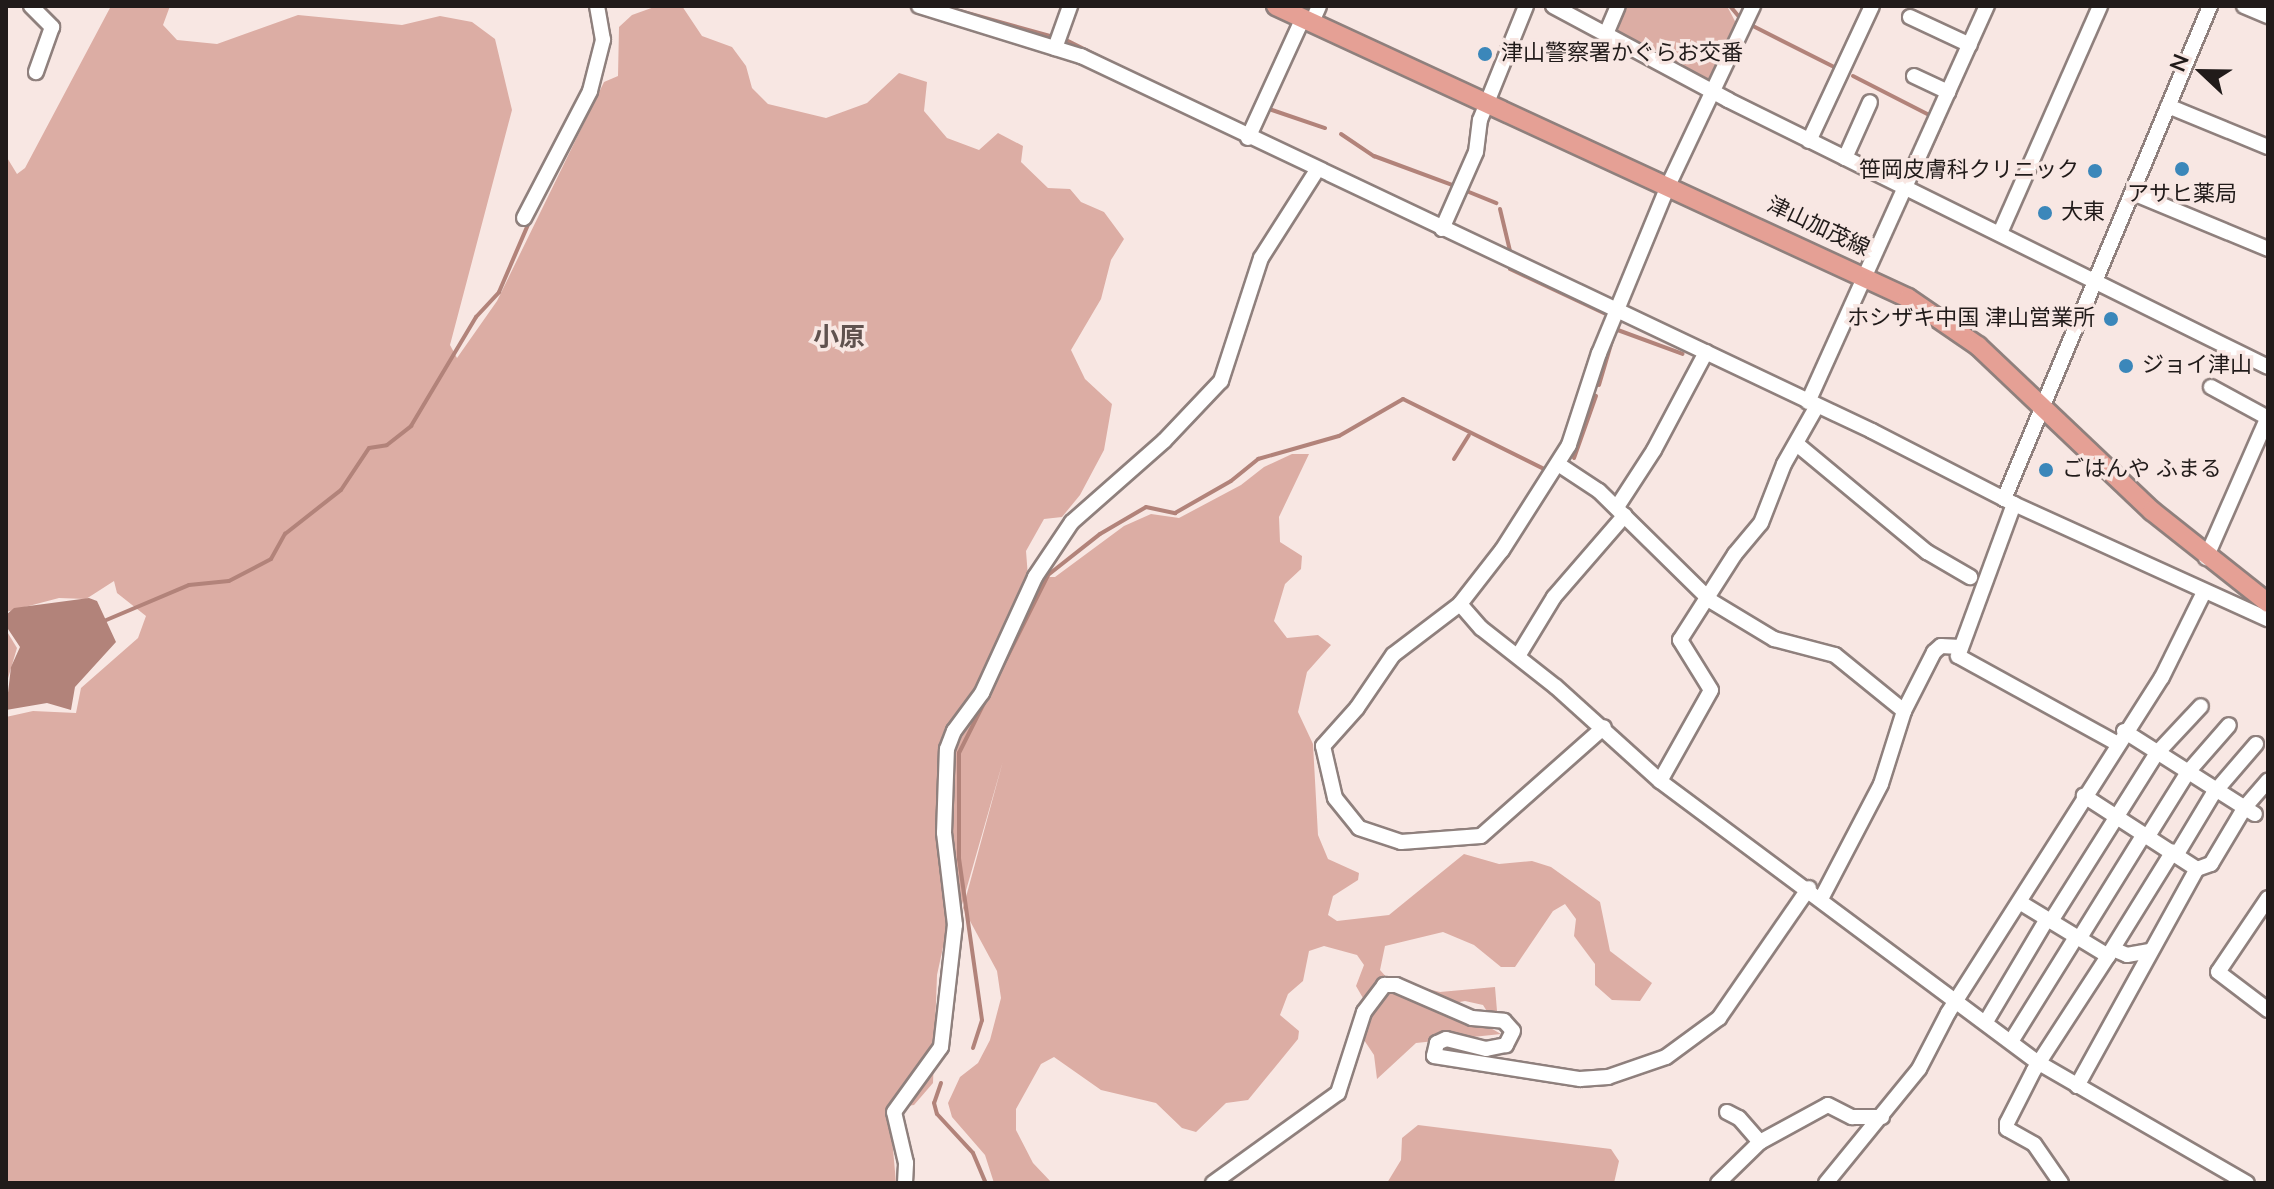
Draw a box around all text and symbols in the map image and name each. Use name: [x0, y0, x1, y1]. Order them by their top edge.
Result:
north arrow: [2162, 32, 2242, 112]
place label: 津山警察署かぐらお交番: [1501, 41, 1743, 67]
marker: 津山警察署かぐらお交番: [1476, 45, 1494, 63]
text: N: [2163, 50, 2197, 76]
place label: 笹岡皮膚科クリニック: [1859, 158, 2079, 184]
marker: アサヒ薬局: [2173, 160, 2191, 178]
marker: 笹岡皮膚科クリニック: [2086, 162, 2104, 180]
place label: アサヒ薬局: [2127, 182, 2237, 208]
street label: 津山加茂線: [1763, 192, 1873, 262]
place label: 大東: [2061, 200, 2105, 226]
marker: 大東: [2036, 204, 2054, 222]
place label: ホシザキ中国 津山営業所: [1847, 306, 2095, 332]
marker: ホシザキ中国 津山営業所: [2102, 310, 2120, 328]
district label: 小原: [813, 322, 865, 354]
place label: ジョイ津山: [2142, 353, 2252, 379]
marker: ジョイ津山: [2117, 357, 2135, 375]
place label: ごはんや ふまる: [2062, 457, 2222, 483]
marker: ごはんや ふまる: [2037, 461, 2055, 479]

